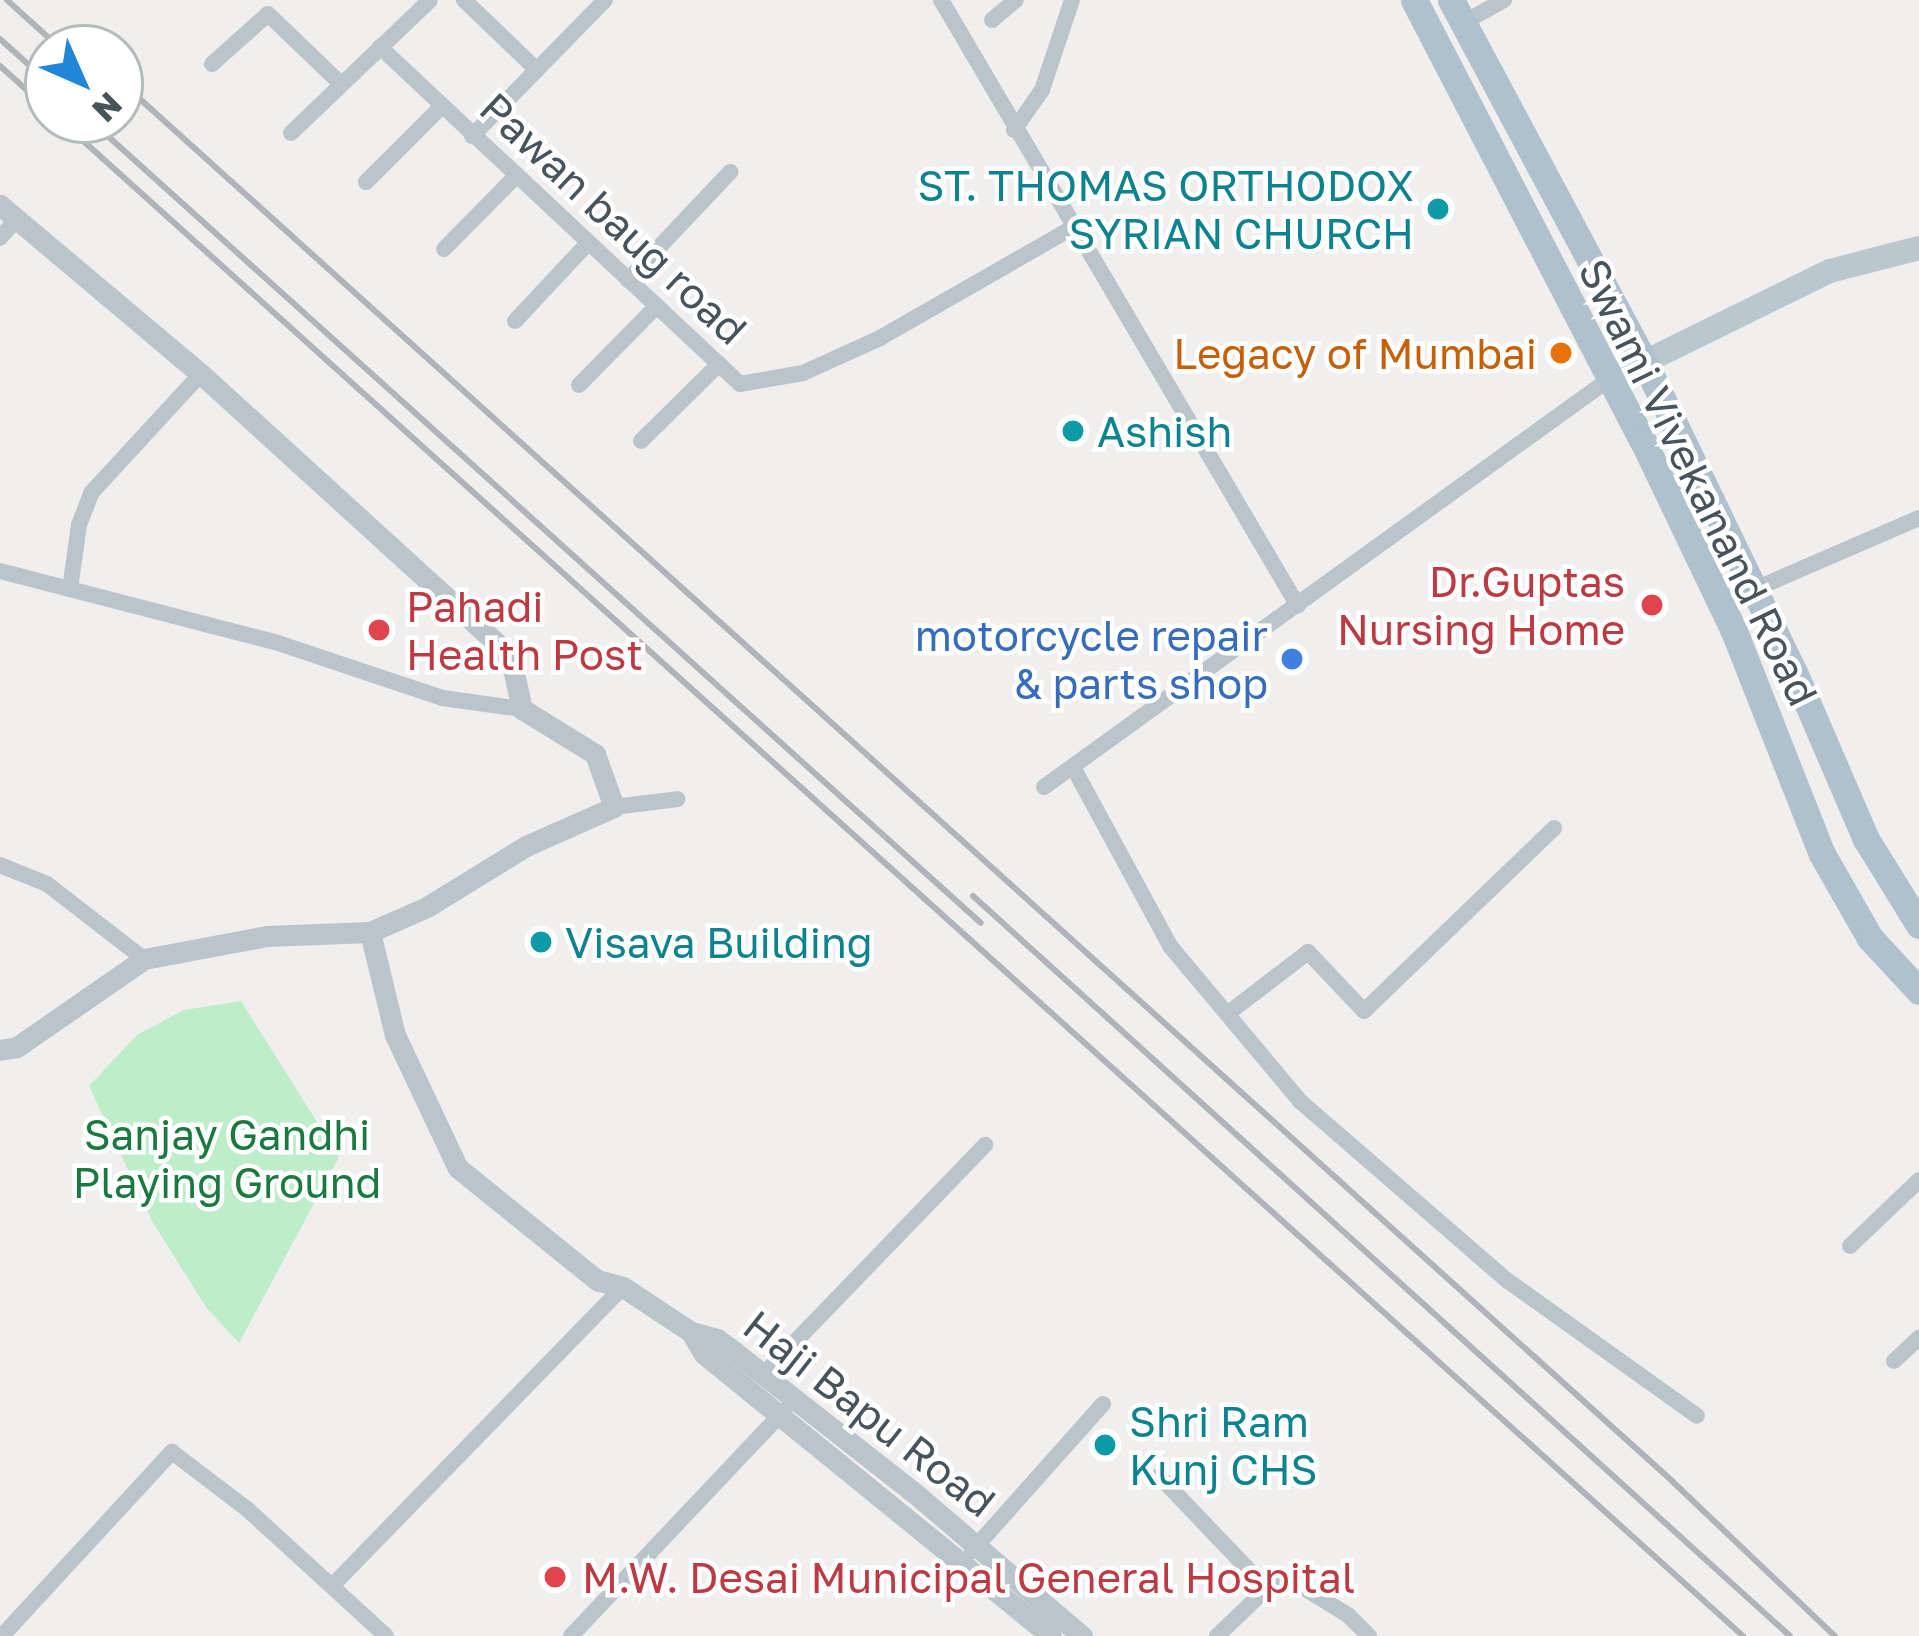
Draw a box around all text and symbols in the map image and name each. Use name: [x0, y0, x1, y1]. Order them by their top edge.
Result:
north arrow: [24, 24, 144, 144]
street label: Pawan baug road: [470, 82, 758, 354]
text: N: [85, 85, 130, 130]
place label: ST. THOMAS ORTHODOX SYRIAN CHURCH: [918, 160, 1414, 258]
marker: ST. THOMAS ORTHODOX SYRIAN CHURCH: [1425, 196, 1451, 222]
street label: Swami Vivekanand Road: [1569, 251, 1829, 713]
place label: Legacy of Mumbai: [1173, 328, 1537, 378]
marker: Legacy of Mumbai: [1548, 340, 1574, 366]
place label: Ashish: [1097, 406, 1232, 456]
marker: Ashish: [1060, 418, 1086, 444]
place label: Dr.Guptas Nursing Home: [1337, 556, 1625, 654]
place label: Pahadi Health Post: [406, 581, 643, 680]
marker: Dr.Guptas Nursing Home: [1636, 589, 1668, 621]
place label: motorcycle repair & parts shop: [915, 610, 1268, 708]
marker: Pahadi Health Post: [363, 614, 395, 646]
marker: motorcycle repair & parts shop: [1279, 646, 1305, 672]
place label: Visava Building: [565, 917, 873, 967]
marker: Visava Building: [528, 929, 554, 955]
park label: Sanjay Gandhi Playing Ground: [73, 1109, 381, 1208]
street label: Haji Bapu Road: [734, 1299, 1006, 1527]
place label: Shri Ram Kunj CHS: [1129, 1396, 1317, 1494]
marker: Shri Ram Kunj CHS: [1092, 1432, 1118, 1458]
place label: M.W. Desai Municipal General Hospital: [582, 1552, 1355, 1602]
marker: M.W. Desai Municipal General Hospital: [539, 1561, 571, 1593]

